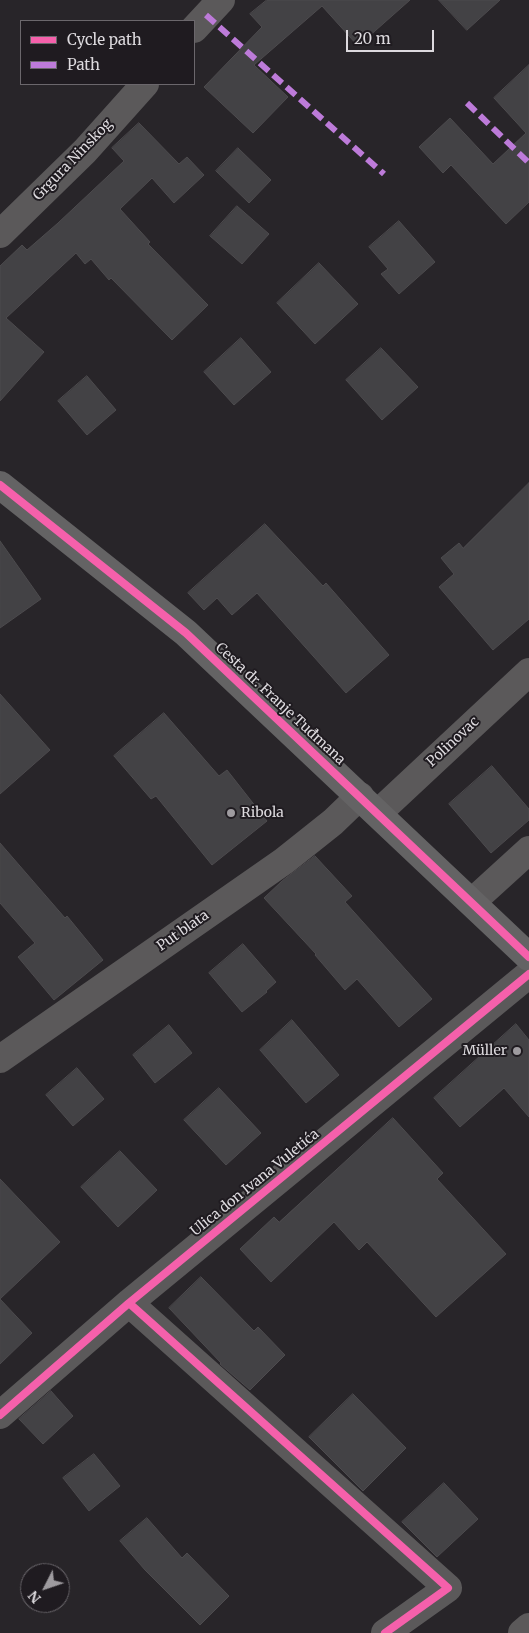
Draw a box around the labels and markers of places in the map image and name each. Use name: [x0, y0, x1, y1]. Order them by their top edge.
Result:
place label: Ribola: [241, 805, 284, 821]
marker: Ribola: [225, 807, 237, 819]
place label: Müller: [462, 1043, 507, 1059]
marker: Müller: [511, 1045, 523, 1057]

